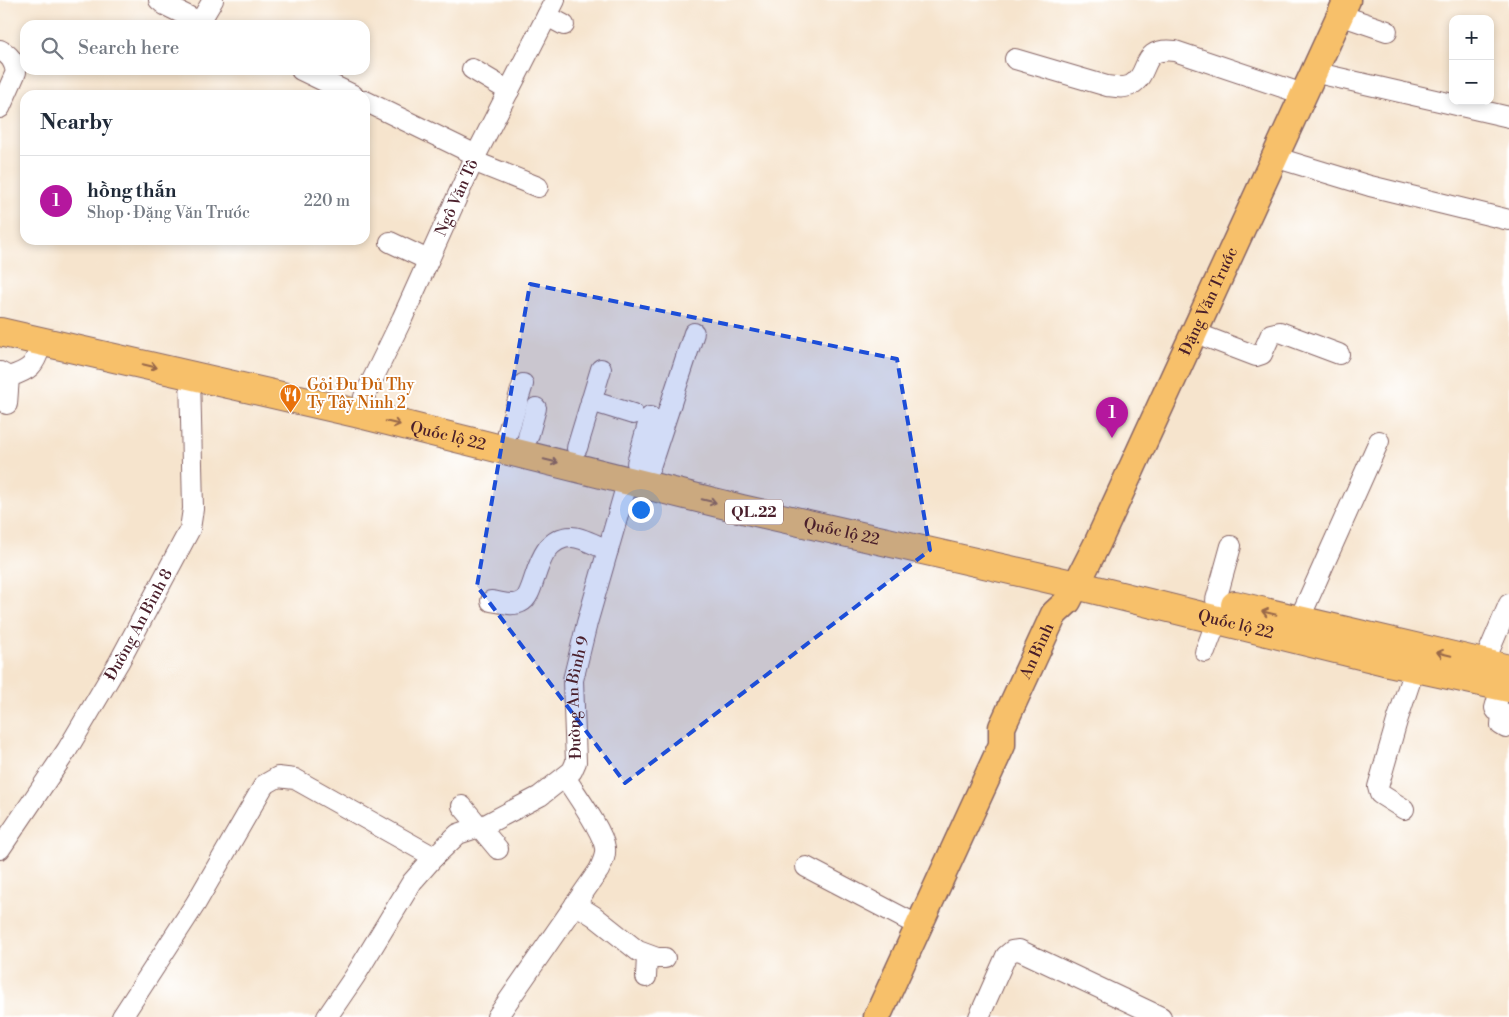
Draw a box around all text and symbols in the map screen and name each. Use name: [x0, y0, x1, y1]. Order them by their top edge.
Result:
map controls: [1449, 15, 1494, 105]
button: +: [1449, 15, 1494, 60]
search box: [20, 20, 370, 75]
icon: search: [38, 34, 66, 62]
text: Search here: [78, 36, 179, 60]
button: −: [1449, 60, 1494, 105]
text: Nearby: [40, 110, 113, 136]
street label: Ngô Văn Tô: [431, 156, 483, 239]
text: hồng thắn: [87, 179, 176, 203]
text: 1: [52, 191, 60, 211]
text: 220 m: [304, 191, 350, 211]
text: Shop · Đặng Văn Trước: [87, 203, 250, 223]
street label: Đặng Văn Trước: [1175, 244, 1242, 358]
one-way arrow: [141, 362, 157, 371]
place label: Gỏi Đu Đủ Thy Ty Tây Ninh 2: [307, 375, 414, 413]
restaurant icon: Gỏi Đu Đủ Thy Ty Tây Ninh 2: [279, 382, 303, 413]
pin: 1: [1096, 397, 1128, 438]
street label: Quốc lộ 22: [408, 417, 488, 455]
one-way arrow: [385, 418, 401, 428]
one-way arrow: [543, 457, 559, 467]
one-way arrow: [700, 496, 716, 506]
your location: [628, 497, 654, 523]
road number: QL.22: [725, 500, 783, 524]
street label: Quốc lộ 22: [802, 513, 882, 550]
street label: Đường An Bình 8: [100, 565, 177, 684]
street label: Quốc lộ 22: [1196, 605, 1276, 643]
one-way arrow: [1262, 608, 1278, 617]
street label: An Bình: [1015, 619, 1059, 683]
street label: Đường An Bình 9: [562, 634, 593, 760]
one-way arrow: [1437, 649, 1453, 658]

